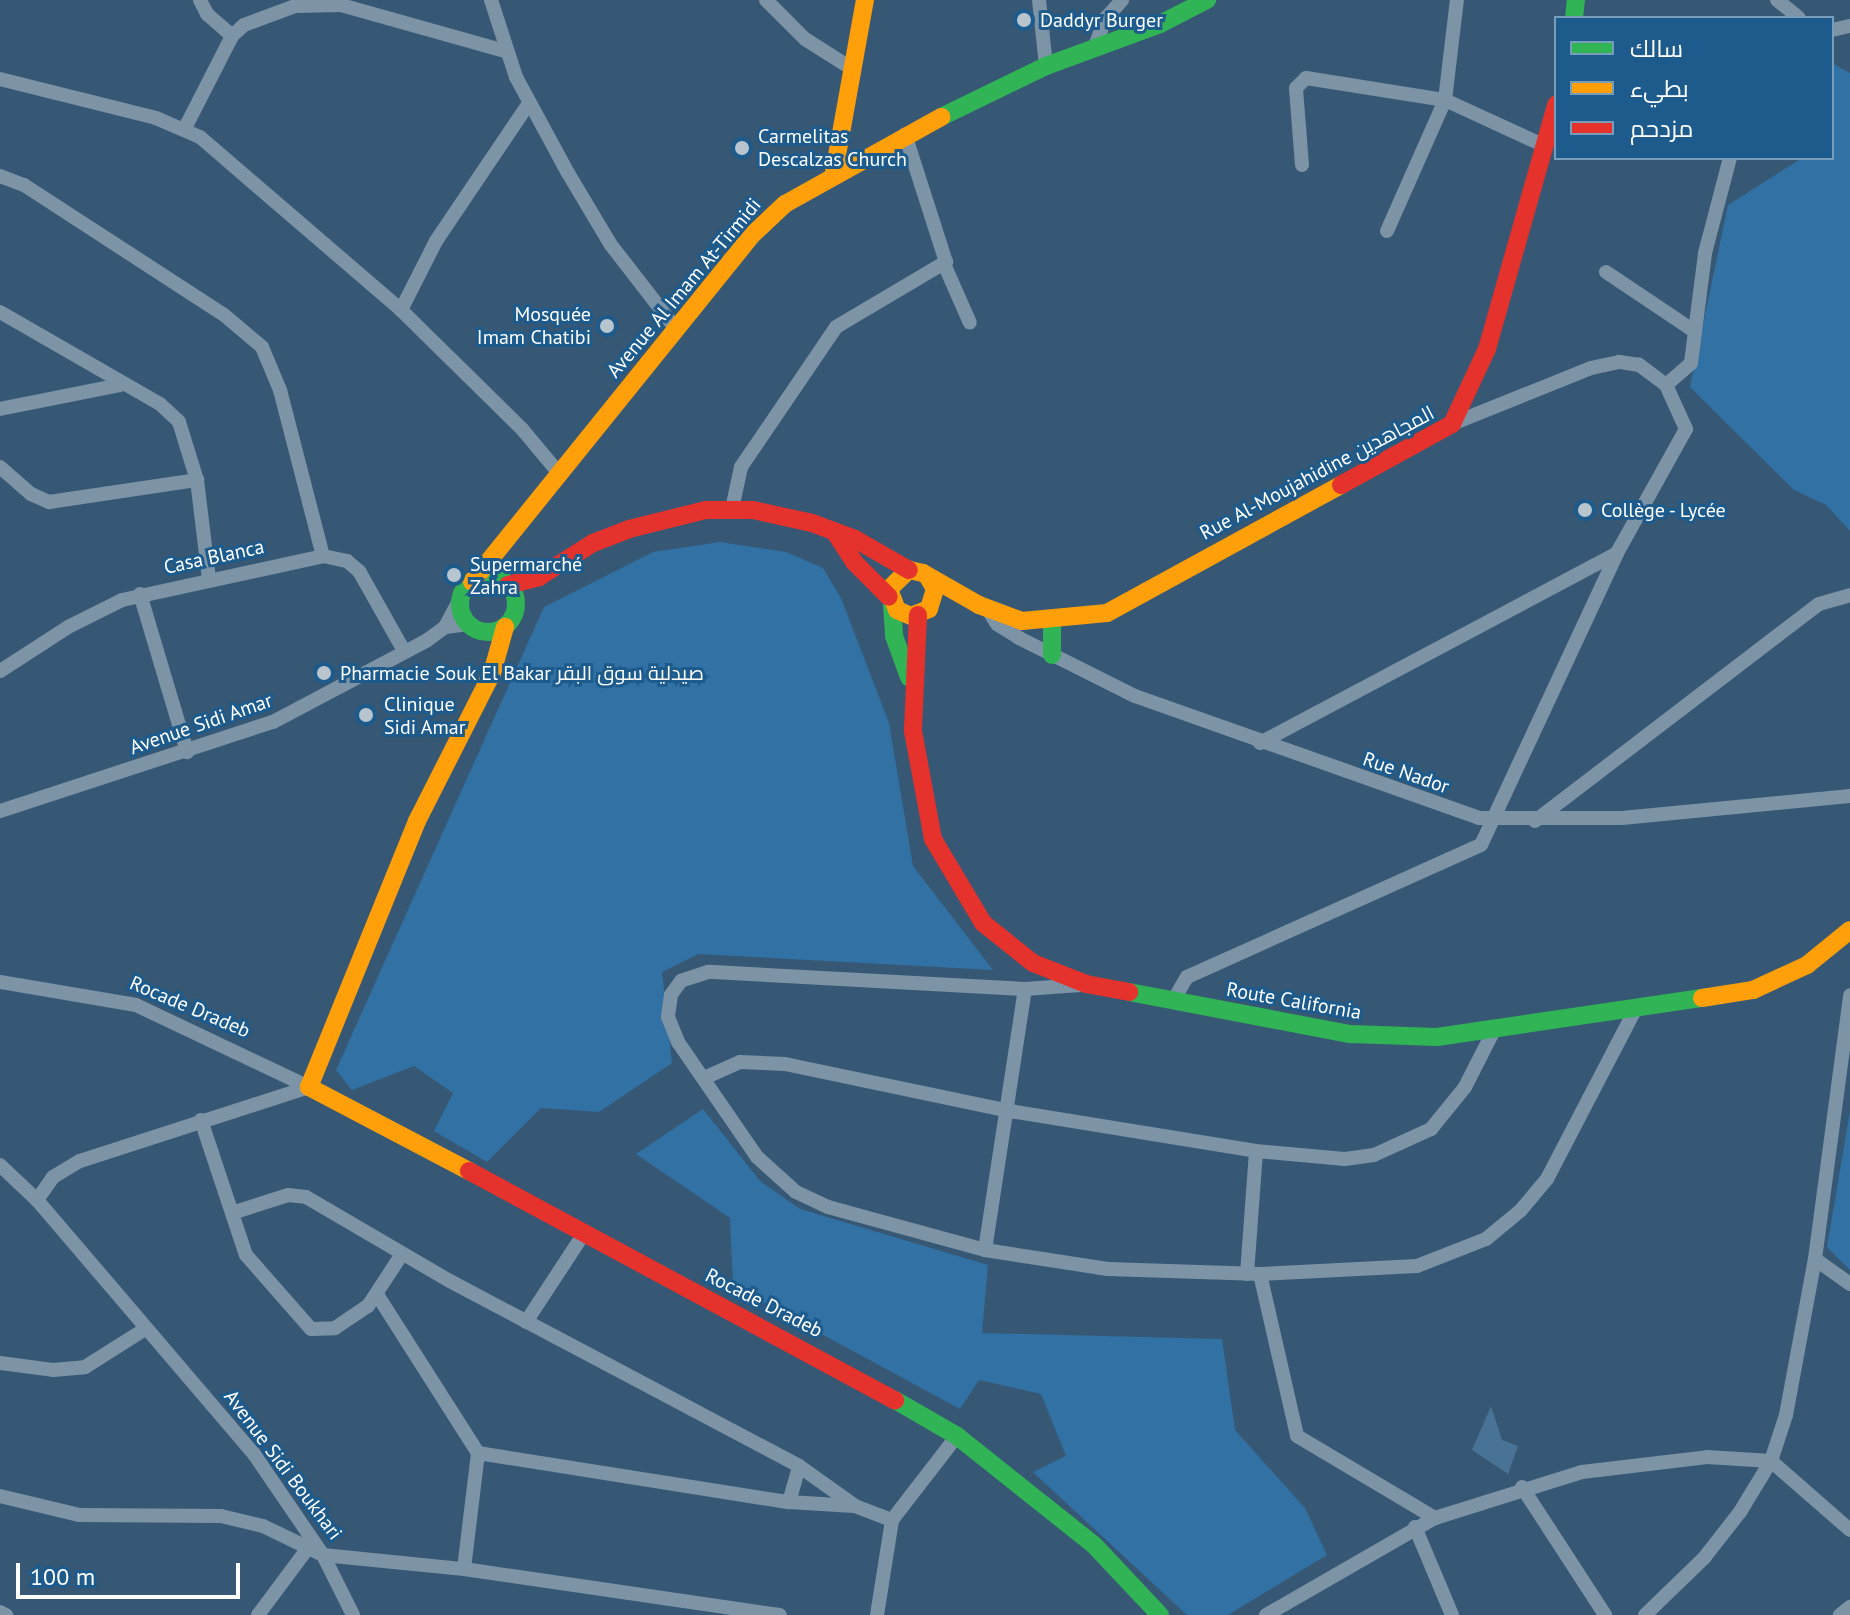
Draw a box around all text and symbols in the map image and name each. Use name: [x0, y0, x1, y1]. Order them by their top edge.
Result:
place label: Daddyr Burger: [1040, 8, 1163, 32]
marker: Daddyr Burger: [1015, 11, 1033, 29]
legend: [1554, 16, 1834, 160]
text: سالك: [1630, 33, 1683, 64]
text: بطيء: [1630, 73, 1689, 104]
text: مزدحم: [1630, 113, 1693, 144]
place label: Carmelitas Descalzas Church: [758, 124, 907, 171]
marker: Carmelitas Descalzas Church: [733, 139, 751, 157]
street label: Avenue Al Imam At-Tirmidi: [601, 193, 767, 383]
place label: Mosquée Imam Chatibi: [477, 302, 591, 349]
marker: Mosquée Imam Chatibi: [598, 317, 616, 335]
street label: Rue Al-Moujahidine المجاهدين: [1196, 401, 1438, 545]
place label: Collège - Lycée: [1601, 498, 1729, 522]
marker: Collège - Lycée: [1576, 501, 1594, 519]
street label: Casa Blanca: [162, 535, 266, 579]
place label: Supermarché Zahra: [470, 552, 582, 599]
marker: Supermarché Zahra: [445, 566, 463, 584]
place label: Pharmacie Souk El Bakar صيدلية سوق البقر: [340, 661, 705, 685]
marker: Pharmacie Souk El Bakar صيدلية سوق البقر: [315, 664, 333, 682]
street label: Avenue Sidi Amar: [126, 688, 276, 760]
place label: Clinique Sidi Amar: [384, 692, 466, 739]
marker: Clinique Sidi Amar: [355, 704, 377, 726]
street label: Rue Nador: [1360, 747, 1452, 799]
street label: Rocade Dradeb: [126, 971, 254, 1043]
street label: Route California: [1225, 977, 1363, 1025]
street label: Rocade Dradeb: [701, 1263, 827, 1343]
street label: Avenue Sidi Boukhari: [219, 1385, 347, 1545]
scale bar: [20, 1547, 244, 1597]
text: 100 m: [30, 1561, 95, 1592]

